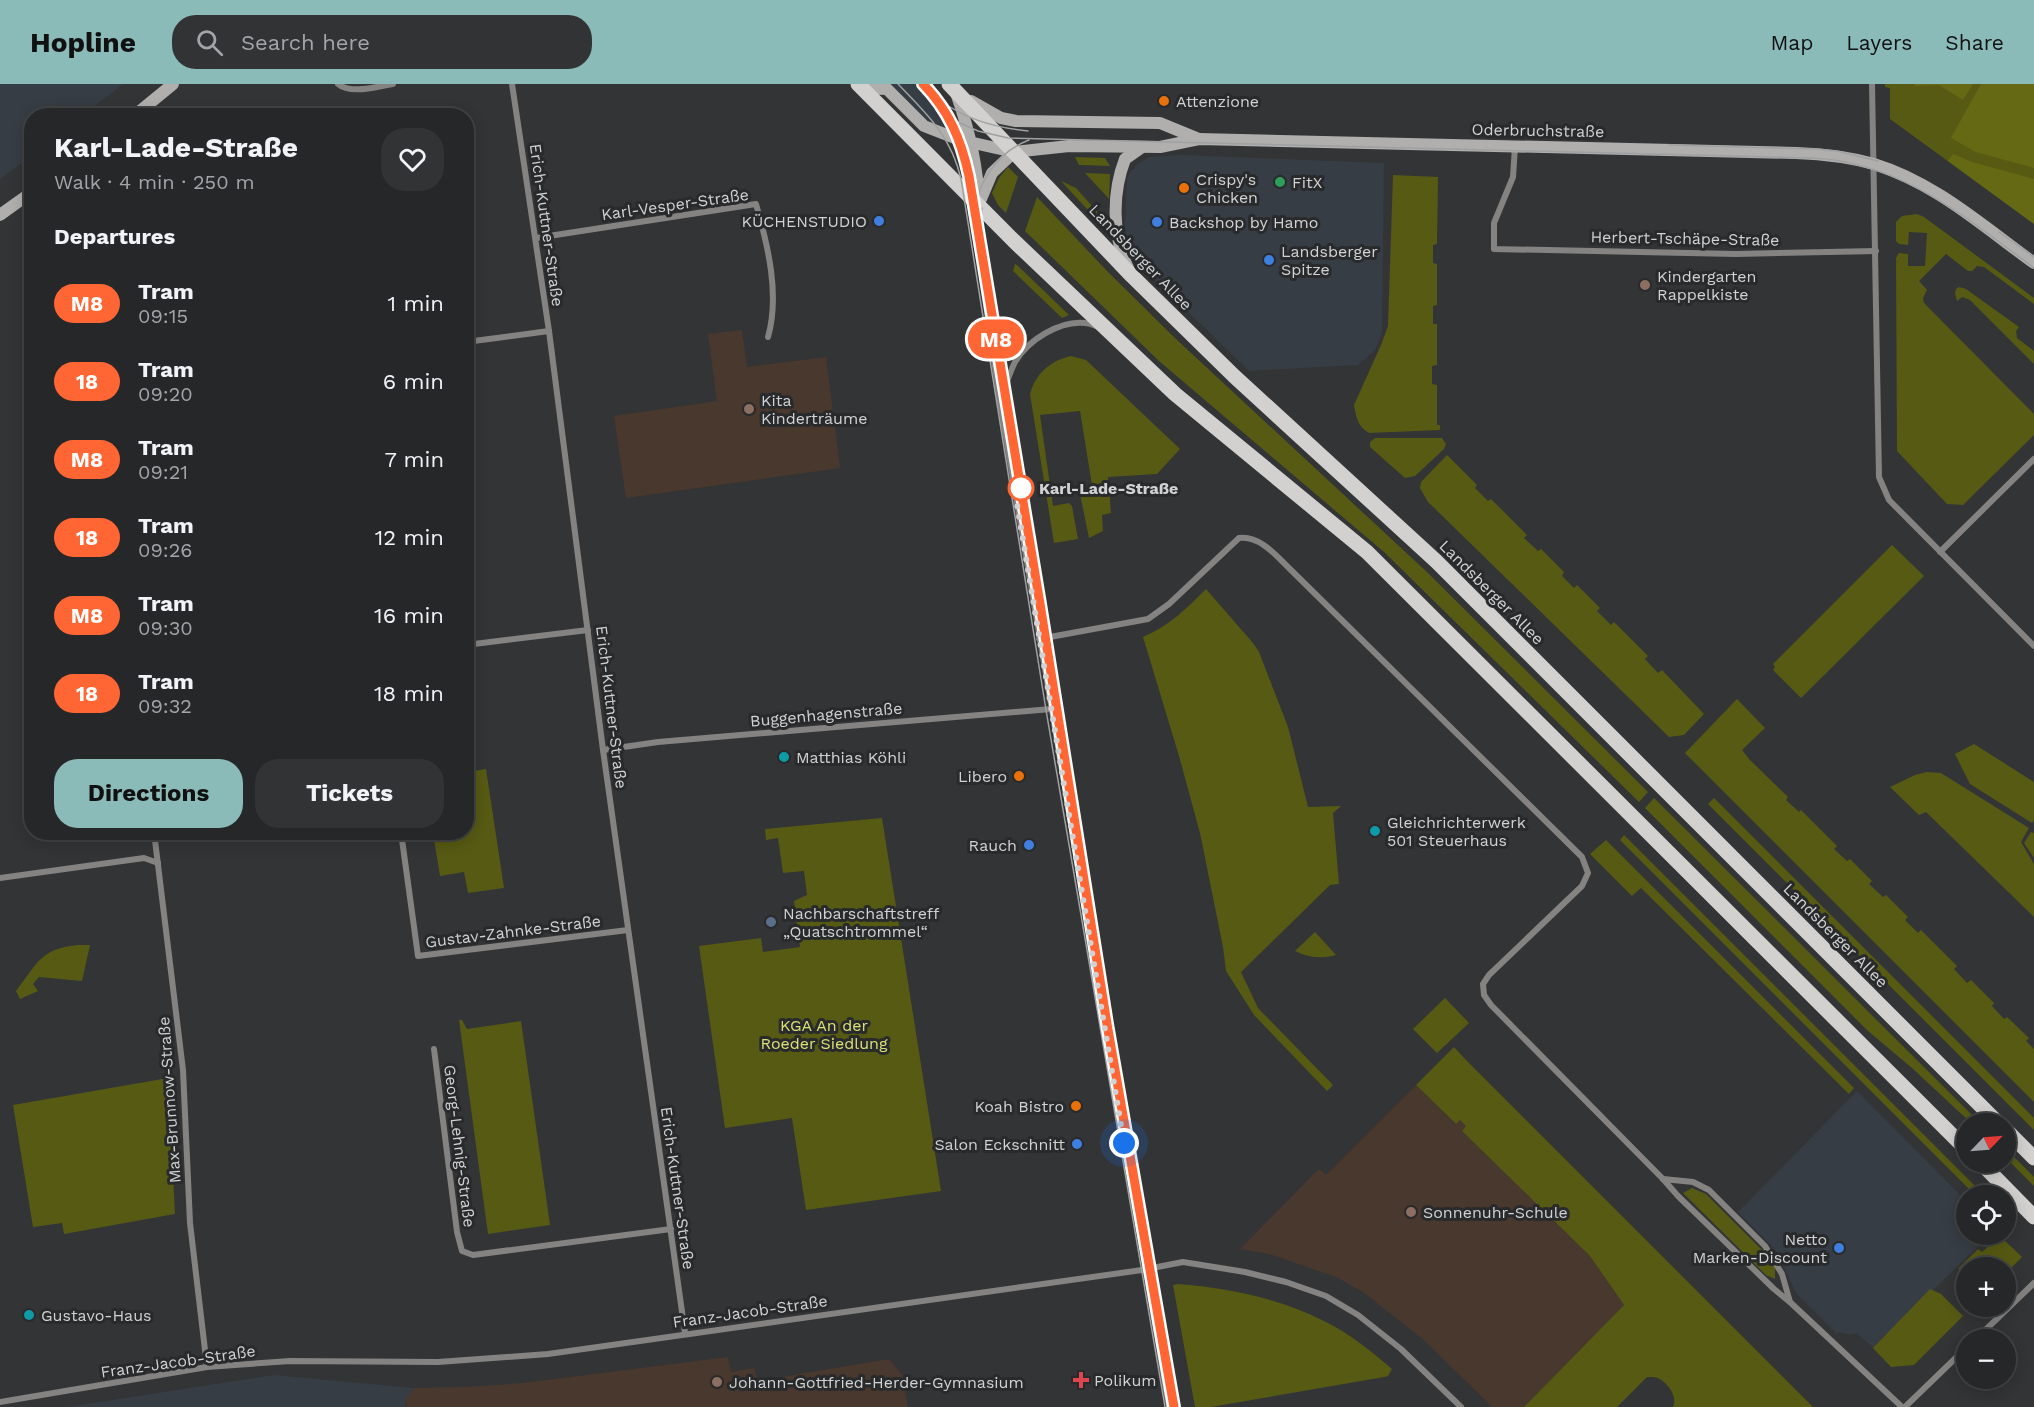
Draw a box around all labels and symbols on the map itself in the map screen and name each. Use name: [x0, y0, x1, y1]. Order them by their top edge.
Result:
place label: Attenzione: [1176, 92, 1259, 111]
marker: Attenzione: [1157, 94, 1171, 108]
street label: Oderbruchstraße: [1471, 120, 1604, 141]
street label: Erich-Kuttner-Straße: [526, 143, 567, 308]
place label: Crispy's Chicken: [1196, 170, 1258, 207]
place label: FitX: [1292, 173, 1323, 192]
marker: FitX: [1273, 175, 1287, 189]
marker: Crispy's Chicken: [1177, 181, 1191, 195]
street label: Karl-Vesper-Straße: [600, 185, 750, 224]
street label: Landsberger Allee: [1085, 200, 1196, 314]
place label: KÜCHENSTUDIO: [741, 212, 867, 231]
place label: Backshop by Hamo: [1169, 213, 1318, 232]
marker: KÜCHENSTUDIO: [872, 214, 886, 228]
marker: Backshop by Hamo: [1150, 215, 1164, 229]
street label: Herbert-Tschäpe-Straße: [1590, 227, 1780, 250]
place label: Landsberger Spitze: [1281, 242, 1378, 279]
marker: Landsberger Spitze: [1262, 253, 1276, 267]
place label: Kindergarten Rappelkiste: [1657, 267, 1757, 304]
marker: Kindergarten Rappelkiste: [1638, 278, 1652, 292]
line badge: M8: [969, 320, 1023, 358]
place label: Kita Kinderträume: [761, 391, 867, 428]
marker: Kita Kinderträume: [742, 402, 756, 416]
marker: Karl-Lade-Straße: [1008, 475, 1034, 501]
place label: Karl-Lade-Straße: [1039, 479, 1178, 498]
street label: Landsberger Allee: [1435, 536, 1548, 649]
street label: Erich-Kuttner-Straße: [592, 624, 631, 790]
street label: Buggenhagenstraße: [749, 698, 903, 731]
place label: Matthias Köhli: [796, 748, 906, 767]
marker: Matthias Köhli: [777, 750, 791, 764]
place label: Libero: [958, 767, 1007, 786]
marker: Libero: [1012, 769, 1026, 783]
place label: Gleichrichterwerk 501 Steuerhaus: [1387, 813, 1526, 850]
marker: Gleichrichterwerk 501 Steuerhaus: [1368, 824, 1382, 838]
place label: Rauch: [969, 836, 1017, 855]
marker: Rauch: [1022, 838, 1036, 852]
street label: Landsberger Allee: [1779, 879, 1892, 992]
place label: Nachbarschaftstreff „Quatschtrommel“: [783, 904, 940, 941]
street label: Gustav-Zahnke-Straße: [424, 911, 602, 952]
marker: Nachbarschaftstreff „Quatschtrommel“: [764, 915, 778, 929]
street label: Max-Brunnow-Straße: [154, 1016, 185, 1184]
park label: KGA An der Roeder Siedlung: [761, 1016, 888, 1053]
street label: Georg-Lehnig-Straße: [440, 1064, 479, 1228]
place label: Koah Bistro: [974, 1097, 1064, 1116]
marker: Koah Bistro: [1069, 1099, 1083, 1113]
street label: Erich-Kuttner-Straße: [657, 1106, 698, 1271]
north arrow: [1956, 1113, 2016, 1173]
your location: [1109, 1128, 1139, 1158]
place label: Salon Eckschnitt: [934, 1135, 1065, 1154]
marker: Salon Eckschnitt: [1070, 1137, 1084, 1151]
place label: Sonnenuhr-Schule: [1423, 1203, 1568, 1222]
marker: Sonnenuhr-Schule: [1404, 1205, 1418, 1219]
place label: Netto Marken-Discount: [1693, 1230, 1827, 1267]
marker: Netto Marken-Discount: [1832, 1241, 1846, 1255]
street label: Franz-Jacob-Straße: [672, 1291, 829, 1332]
place label: Gustavo-Haus: [41, 1306, 151, 1325]
marker: Gustavo-Haus: [22, 1308, 36, 1322]
street label: Franz-Jacob-Straße: [100, 1341, 257, 1382]
marker: Polikum: [1072, 1371, 1090, 1389]
place label: Polikum: [1094, 1371, 1157, 1390]
place label: Johann-Gottfried-Herder-Gymnasium: [729, 1373, 1024, 1392]
marker: Johann-Gottfried-Herder-Gymnasium: [710, 1375, 724, 1389]

